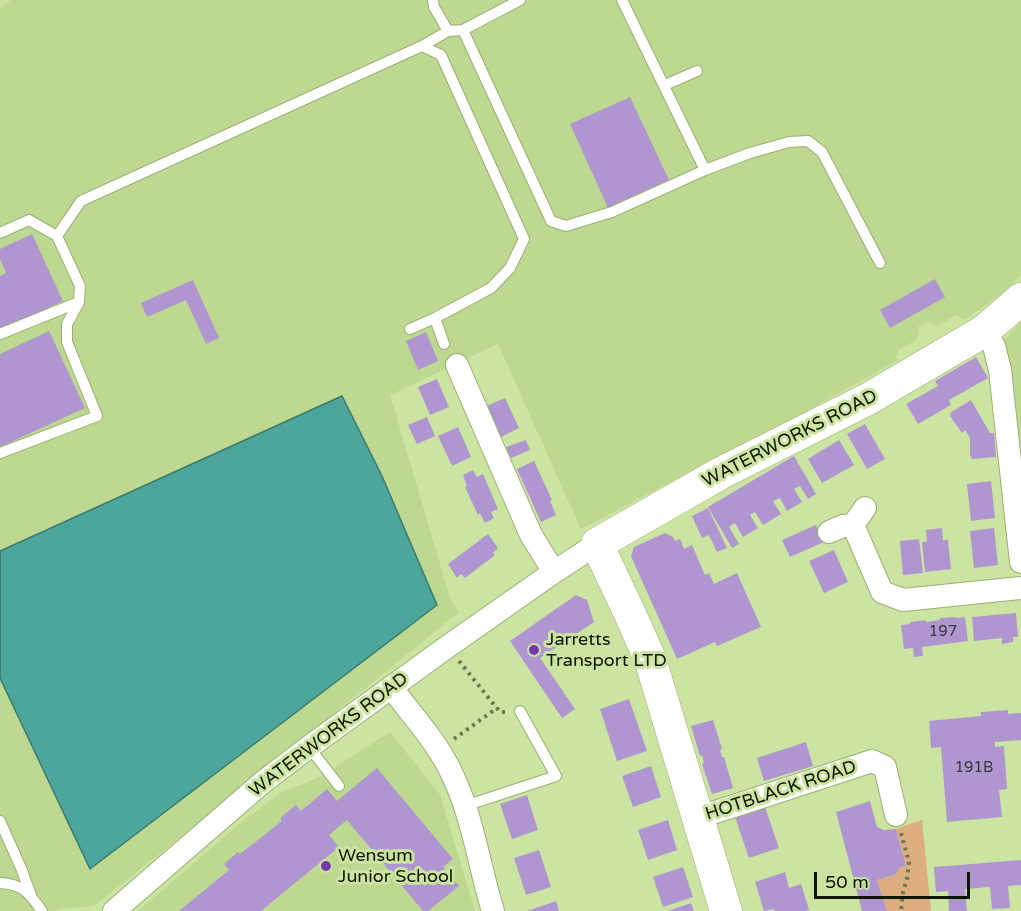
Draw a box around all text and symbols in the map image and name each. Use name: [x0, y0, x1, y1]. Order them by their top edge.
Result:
street label: WATERWORKS ROAD: [699, 385, 881, 493]
house number: 197: [929, 623, 957, 641]
place label: Jarretts Transport LTD: [546, 629, 667, 672]
marker: Jarretts Transport LTD: [527, 643, 541, 657]
street label: WATERWORKS ROAD: [245, 668, 413, 802]
street label: HOTBLACK ROAD: [703, 756, 859, 826]
house number: 191B: [955, 759, 993, 777]
place label: Wensum Junior School: [338, 845, 453, 888]
marker: Wensum Junior School: [319, 859, 333, 873]
scale bar: [817, 860, 973, 898]
text: 50 m: [825, 871, 869, 893]

